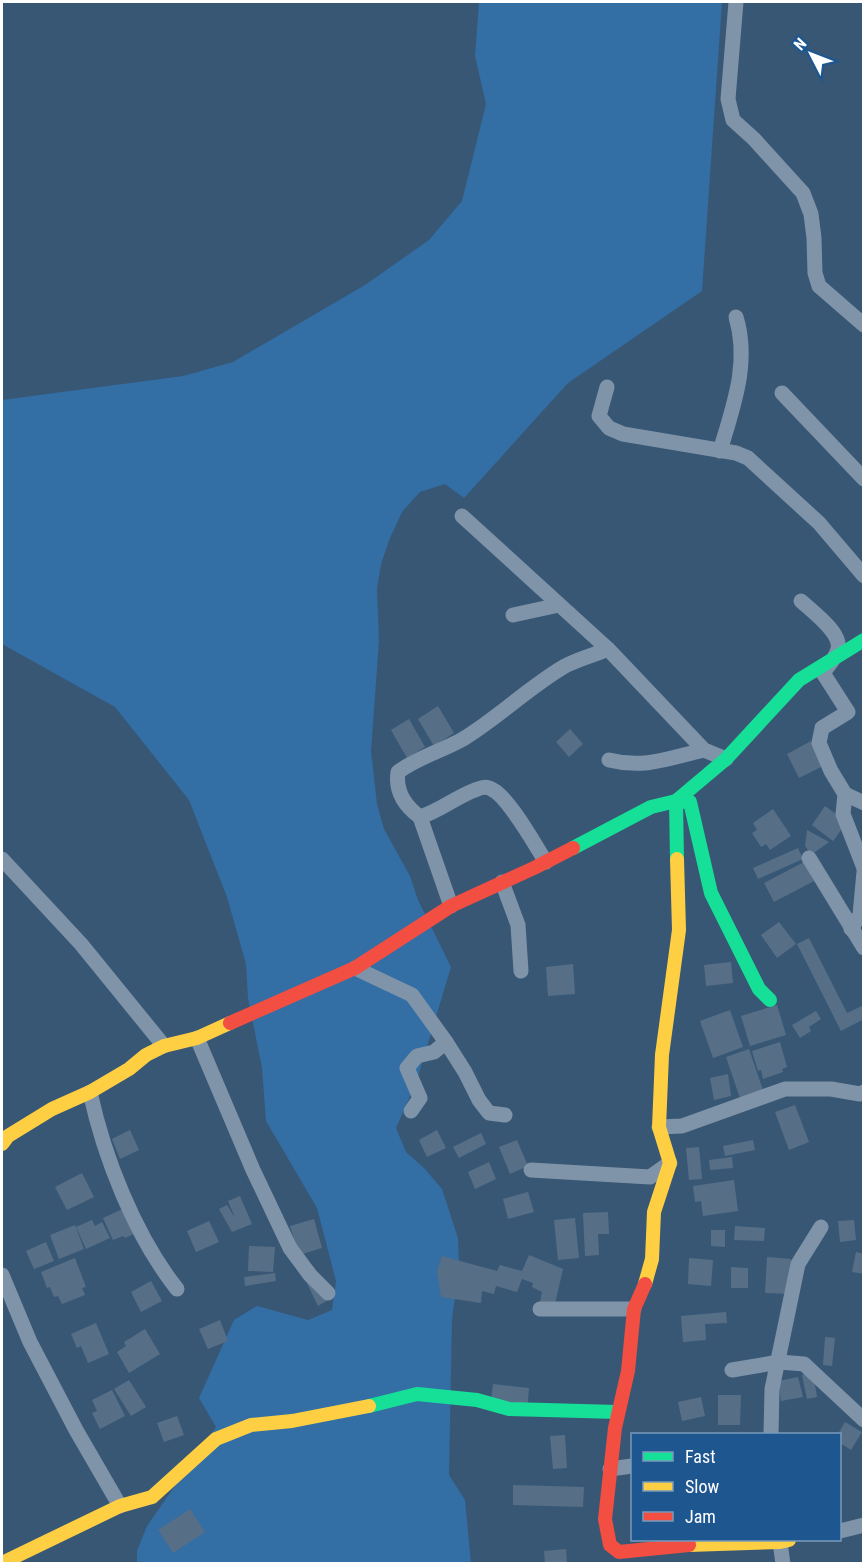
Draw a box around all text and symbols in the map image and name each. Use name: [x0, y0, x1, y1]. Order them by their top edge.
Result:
north arrow: [781, 24, 841, 84]
text: N: [790, 34, 811, 54]
legend: [631, 1433, 841, 1541]
text: Fast: [685, 1446, 716, 1467]
text: Slow: [685, 1476, 720, 1497]
text: Jam: [685, 1506, 716, 1527]

